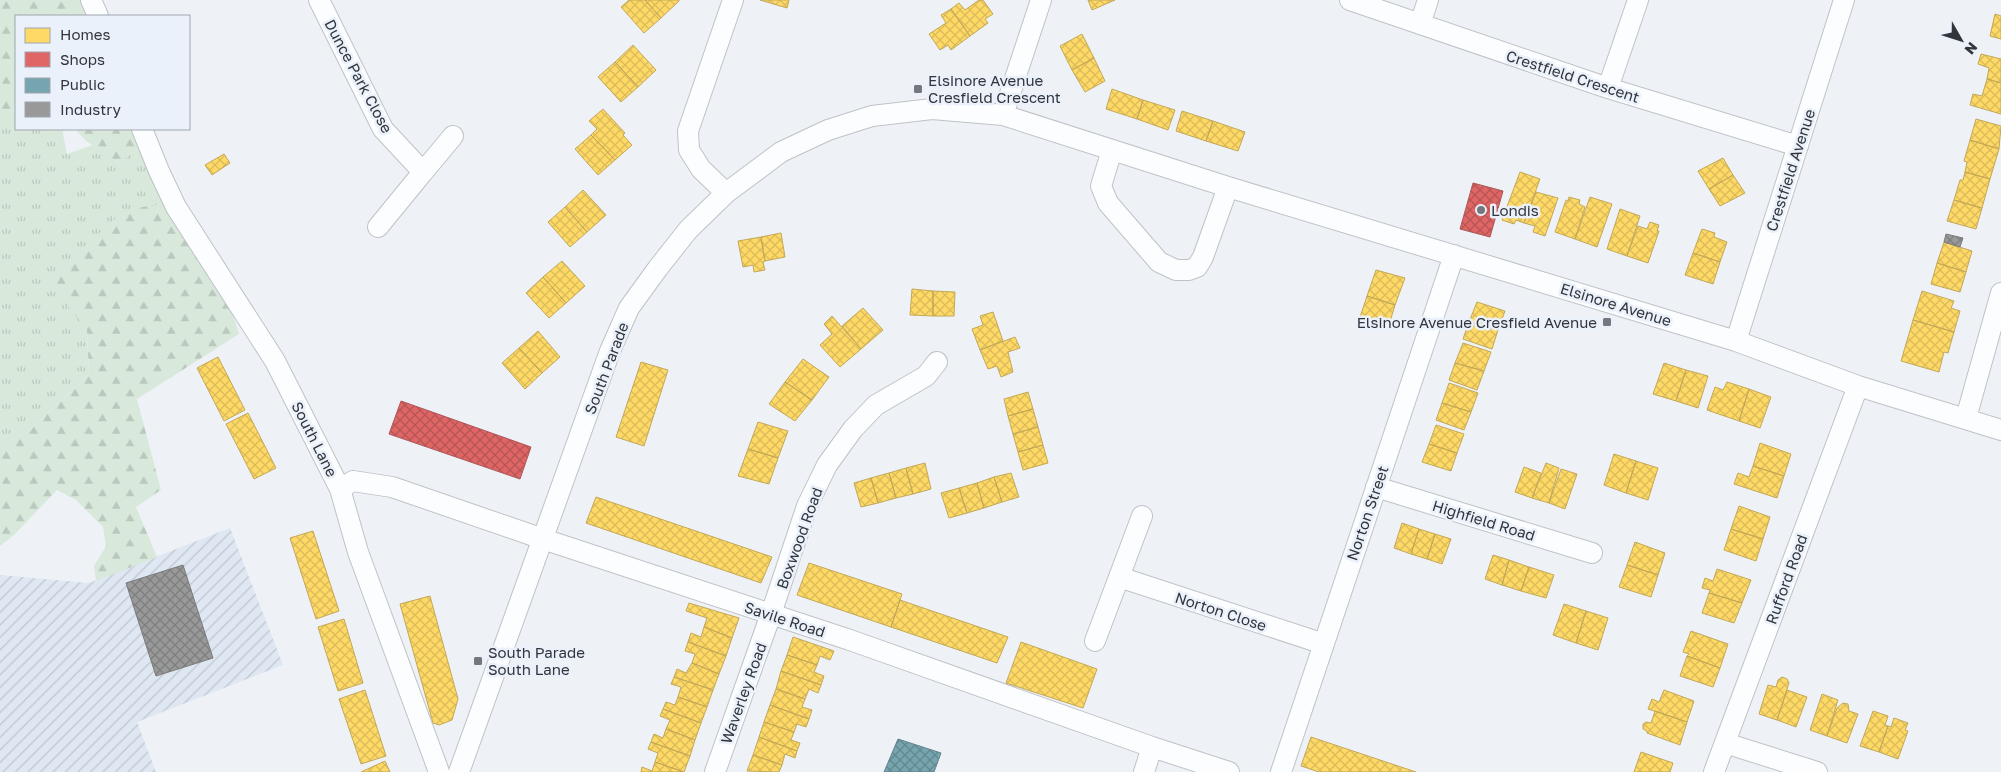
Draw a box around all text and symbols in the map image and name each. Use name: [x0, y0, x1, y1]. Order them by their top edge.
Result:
legend: [15, 15, 190, 130]
north arrow: [1936, 15, 1986, 65]
street label: Dunce Park Close: [321, 16, 397, 136]
text: Homes: [60, 25, 110, 43]
text: N: [1962, 39, 1981, 58]
street label: Crestfield Crescent: [1504, 46, 1642, 106]
text: Shops: [60, 50, 105, 68]
place label: Elsinore Avenue Cresfield Crescent: [928, 71, 1061, 106]
text: Public: [60, 75, 105, 93]
marker: Elsinore Avenue Cresfield Crescent: [912, 83, 924, 95]
text: Industry: [60, 100, 121, 118]
street label: Crestfield Avenue: [1762, 106, 1818, 233]
place label: Londis: [1491, 201, 1539, 219]
marker: Londis: [1475, 204, 1487, 216]
street label: Elsinore Avenue: [1558, 279, 1674, 330]
place label: Elsinore Avenue Cresfield Avenue: [1357, 313, 1597, 331]
marker: Elsinore Avenue Cresfield Avenue: [1601, 316, 1613, 328]
street label: South Parade: [580, 319, 632, 416]
street label: South Lane: [288, 398, 342, 480]
street label: Norton Street: [1342, 463, 1392, 563]
street label: Boxwood Road: [772, 485, 826, 591]
street label: Highfield Road: [1430, 496, 1538, 544]
street label: Rufford Road: [1761, 532, 1811, 626]
street label: Norton Close: [1173, 588, 1269, 634]
street label: Savile Road: [742, 597, 828, 641]
street label: Waverley Road: [716, 640, 770, 746]
place label: South Parade South Lane: [488, 643, 585, 678]
marker: South Parade South Lane: [472, 655, 484, 667]

